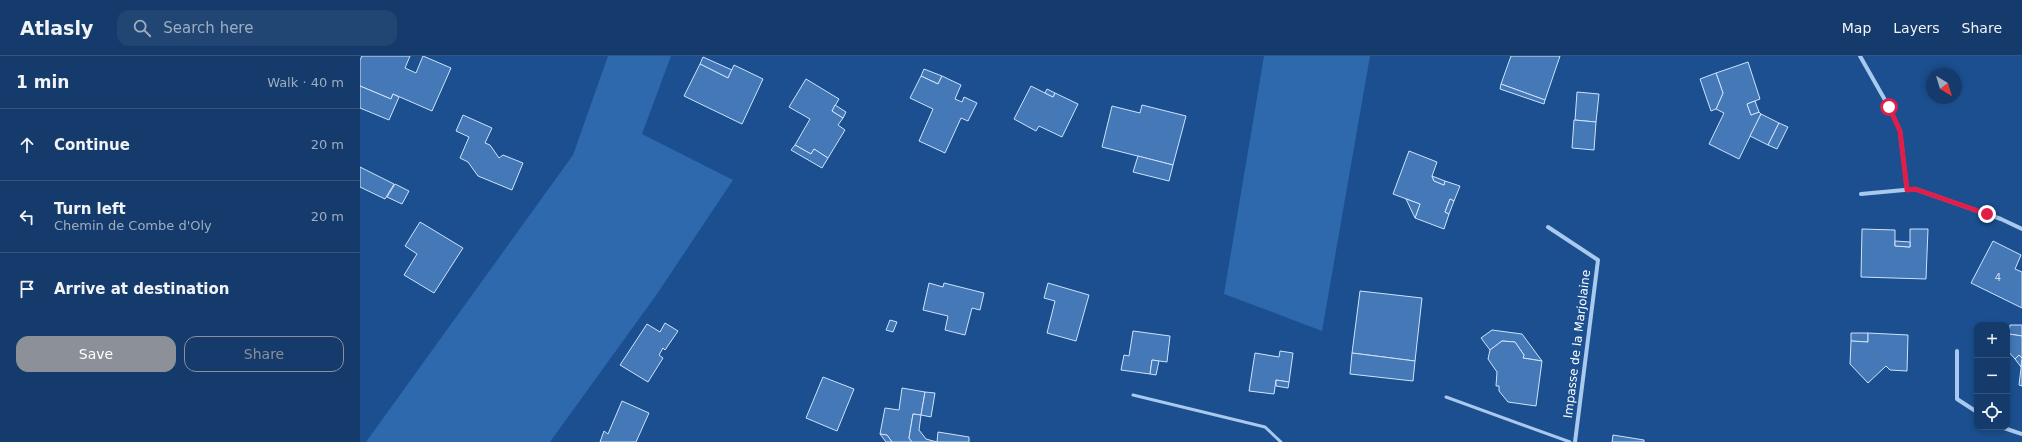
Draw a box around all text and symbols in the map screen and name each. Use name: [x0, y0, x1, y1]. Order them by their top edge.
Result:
search box: [117, 10, 397, 46]
text: Atlasly: [20, 17, 93, 39]
icon: search: [131, 17, 153, 39]
text: Search here: [163, 19, 253, 37]
text: Map: [1842, 20, 1871, 36]
text: Layers: [1893, 20, 1940, 36]
text: Share: [1962, 20, 2002, 36]
north arrow: [1926, 68, 1962, 104]
text: 1 min: [16, 72, 69, 92]
text: Walk · 40 m: [267, 75, 344, 90]
route start: [1880, 98, 1898, 116]
icon: ahead: [16, 134, 38, 156]
text: Continue: [54, 136, 130, 154]
text: 20 m: [311, 137, 344, 152]
text: Turn left: [54, 200, 126, 218]
route end: [1978, 205, 1996, 223]
icon: left: [16, 206, 38, 228]
text: 20 m: [311, 209, 344, 224]
text: Chemin de Combe d'Oly: [54, 218, 212, 233]
street label: Impasse de la Marjolaine: [1561, 269, 1593, 419]
house number: 4: [1995, 272, 2001, 283]
icon: arrive: [16, 278, 38, 300]
text: Arrive at destination: [54, 280, 229, 298]
map controls: [1974, 322, 2010, 430]
button: +: [1974, 322, 2010, 358]
button: Save: [16, 336, 176, 372]
button: Share: [184, 336, 344, 372]
button: −: [1974, 358, 2010, 394]
button: locate: [1974, 394, 2010, 430]

